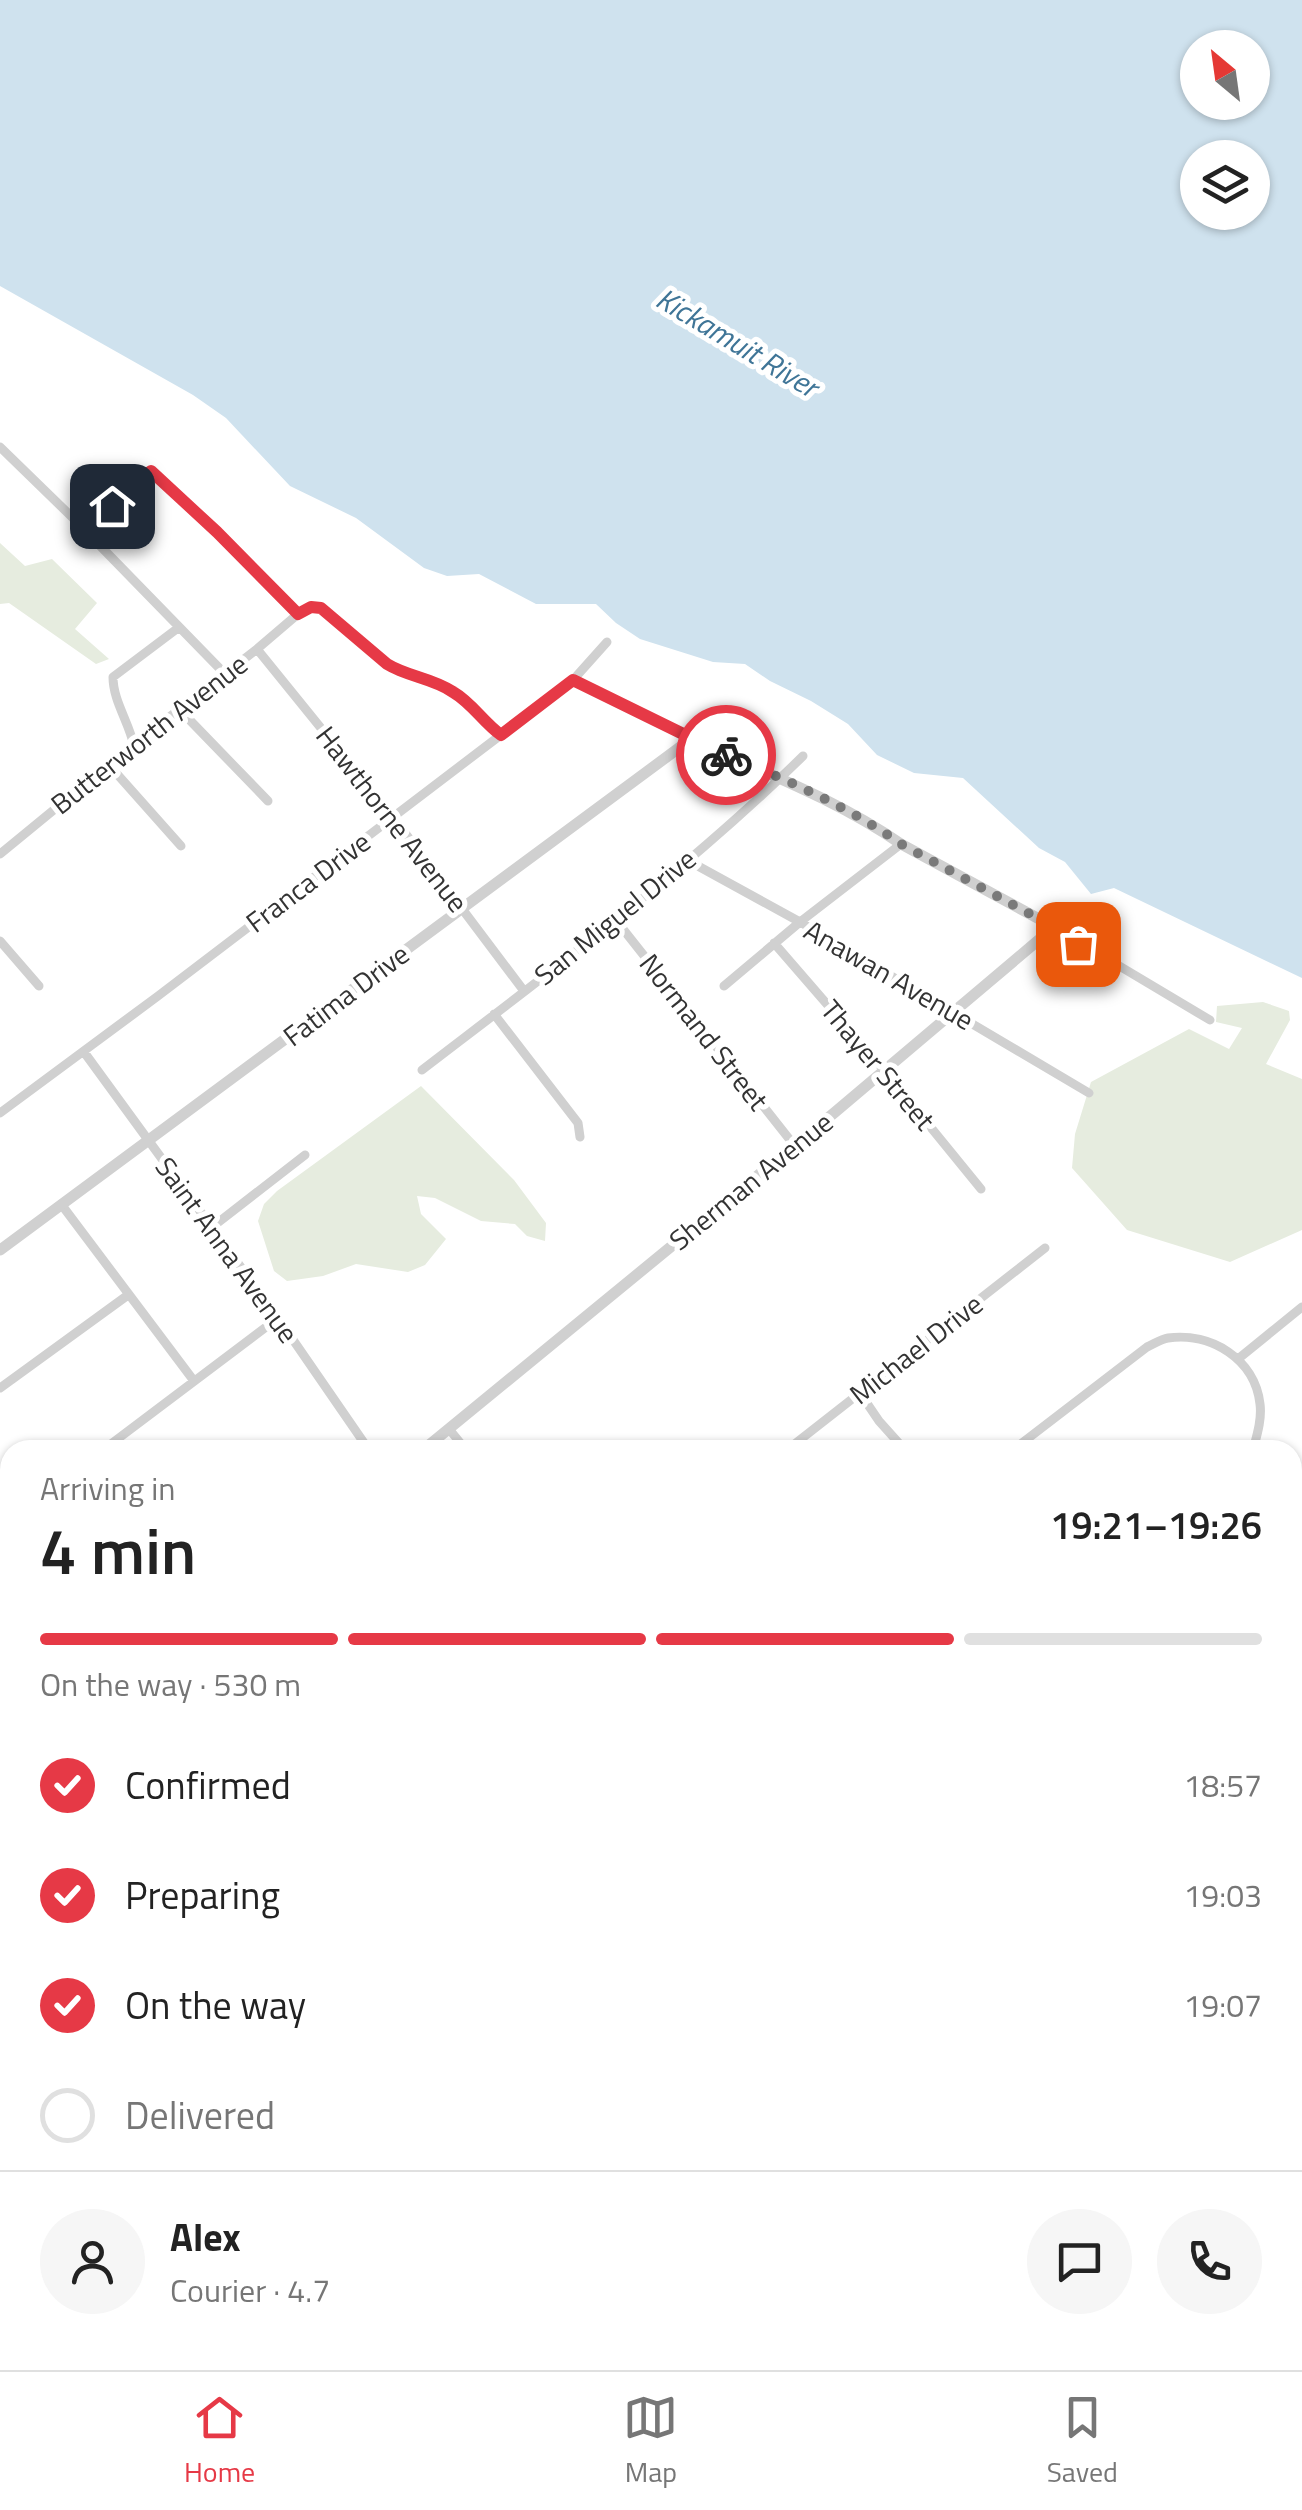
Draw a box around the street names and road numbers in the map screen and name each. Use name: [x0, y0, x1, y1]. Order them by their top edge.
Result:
street label: Butterworth Avenue: [41, 643, 256, 824]
street label: Hawthorne Avenue: [306, 716, 479, 921]
street label: Franca Drive: [236, 820, 379, 943]
street label: San Miguel Drive: [524, 838, 705, 995]
street label: Anawan Avenue: [796, 909, 982, 1041]
street label: Fatima Drive: [273, 933, 418, 1056]
street label: Normand Street: [629, 944, 780, 1119]
street label: Thayer Street: [811, 990, 946, 1140]
street label: Sherman Avenue: [659, 1101, 842, 1260]
street label: Saint Anna Avenue: [145, 1148, 310, 1352]
street label: Michael Drive: [840, 1283, 992, 1414]

